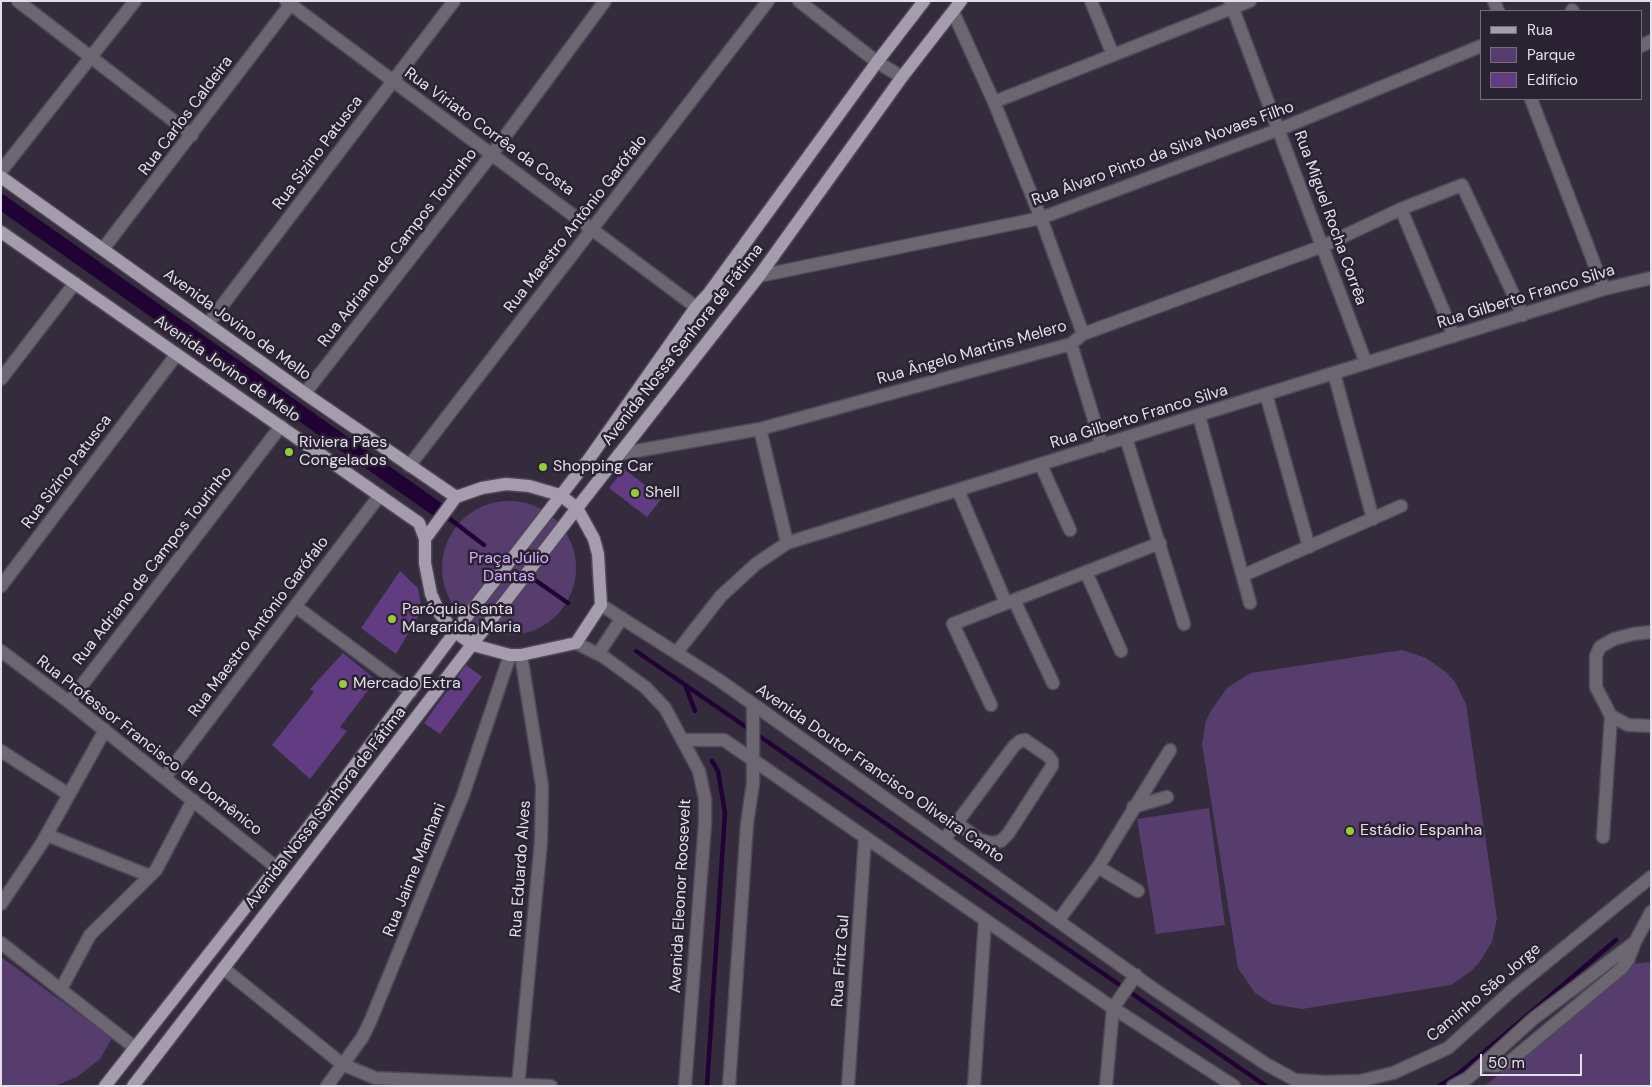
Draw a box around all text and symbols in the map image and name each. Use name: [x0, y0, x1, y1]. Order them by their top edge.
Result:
legend: [1480, 10, 1642, 100]
text: Rua: [1527, 20, 1553, 40]
text: Parque: [1527, 45, 1575, 65]
street label: Rua Carlos Caldeira: [135, 53, 237, 179]
street label: Rua Viriato Corrêa da Costa: [400, 64, 578, 200]
text: Edifício: [1527, 70, 1578, 90]
street label: Rua Sizino Patusca: [269, 92, 367, 214]
street label: Rua Álvaro Pinto da Silva Novaes Filho: [1029, 98, 1297, 210]
street label: Rua Miguel Rocha Corrêa: [1290, 128, 1370, 308]
street label: Rua Maestro Antônio Garófalo: [500, 131, 652, 317]
street label: Rua Adriano de Campos Tourinho: [315, 145, 481, 351]
street label: Avenida Nossa Senhora de Fátima: [598, 240, 768, 450]
street label: Rua Gilberto Franco Silva: [1435, 261, 1617, 333]
street label: Avenida Jovino de Mello: [159, 265, 315, 385]
street label: Avenida Jovino de Melo: [150, 311, 304, 427]
street label: Rua Ângelo Martins Melero: [875, 317, 1069, 389]
street label: Rua Gilberto Franco Silva: [1048, 381, 1230, 453]
street label: Rua Sizino Patusca: [18, 411, 116, 533]
place label: Riviera Pães Congelados: [299, 433, 387, 471]
marker: Riviera Pães Congelados: [283, 446, 295, 458]
place label: Shopping Car: [553, 457, 653, 477]
marker: Shopping Car: [537, 461, 549, 473]
street label: Rua Adriano de Campos Tourinho: [70, 463, 236, 669]
place label: Shell: [645, 483, 680, 503]
marker: Shell: [629, 487, 641, 499]
street label: Rua Maestro Antônio Garófalo: [185, 533, 333, 721]
park label: Praça Júlio Dantas: [469, 549, 549, 587]
place label: Paróquia Santa Margarida Maria: [402, 600, 521, 638]
marker: Paróquia Santa Margarida Maria: [386, 613, 398, 625]
street label: Rua Professor Francisco de Domênico: [32, 652, 266, 840]
place label: Mercado Extra: [353, 674, 461, 694]
marker: Mercado Extra: [337, 678, 349, 690]
street label: Avenida Doutor Francisco Oliveira Canto: [752, 680, 1008, 868]
street label: Avenida Nossa Senhora de Fátima: [241, 703, 411, 913]
street label: Avenida Eleonor Roosevelt: [666, 798, 696, 994]
street label: Rua Eduardo Alves: [507, 800, 535, 938]
street label: Rua Jaime Manhani: [379, 801, 451, 939]
place label: Estádio Espanha: [1360, 821, 1482, 841]
marker: Estádio Espanha: [1344, 825, 1356, 837]
street label: Rua Fritz Gul: [828, 914, 854, 1008]
street label: Caminho São Jorge: [1423, 940, 1545, 1046]
scale bar: [1482, 1044, 1584, 1076]
text: 50 m: [1488, 1053, 1525, 1073]

